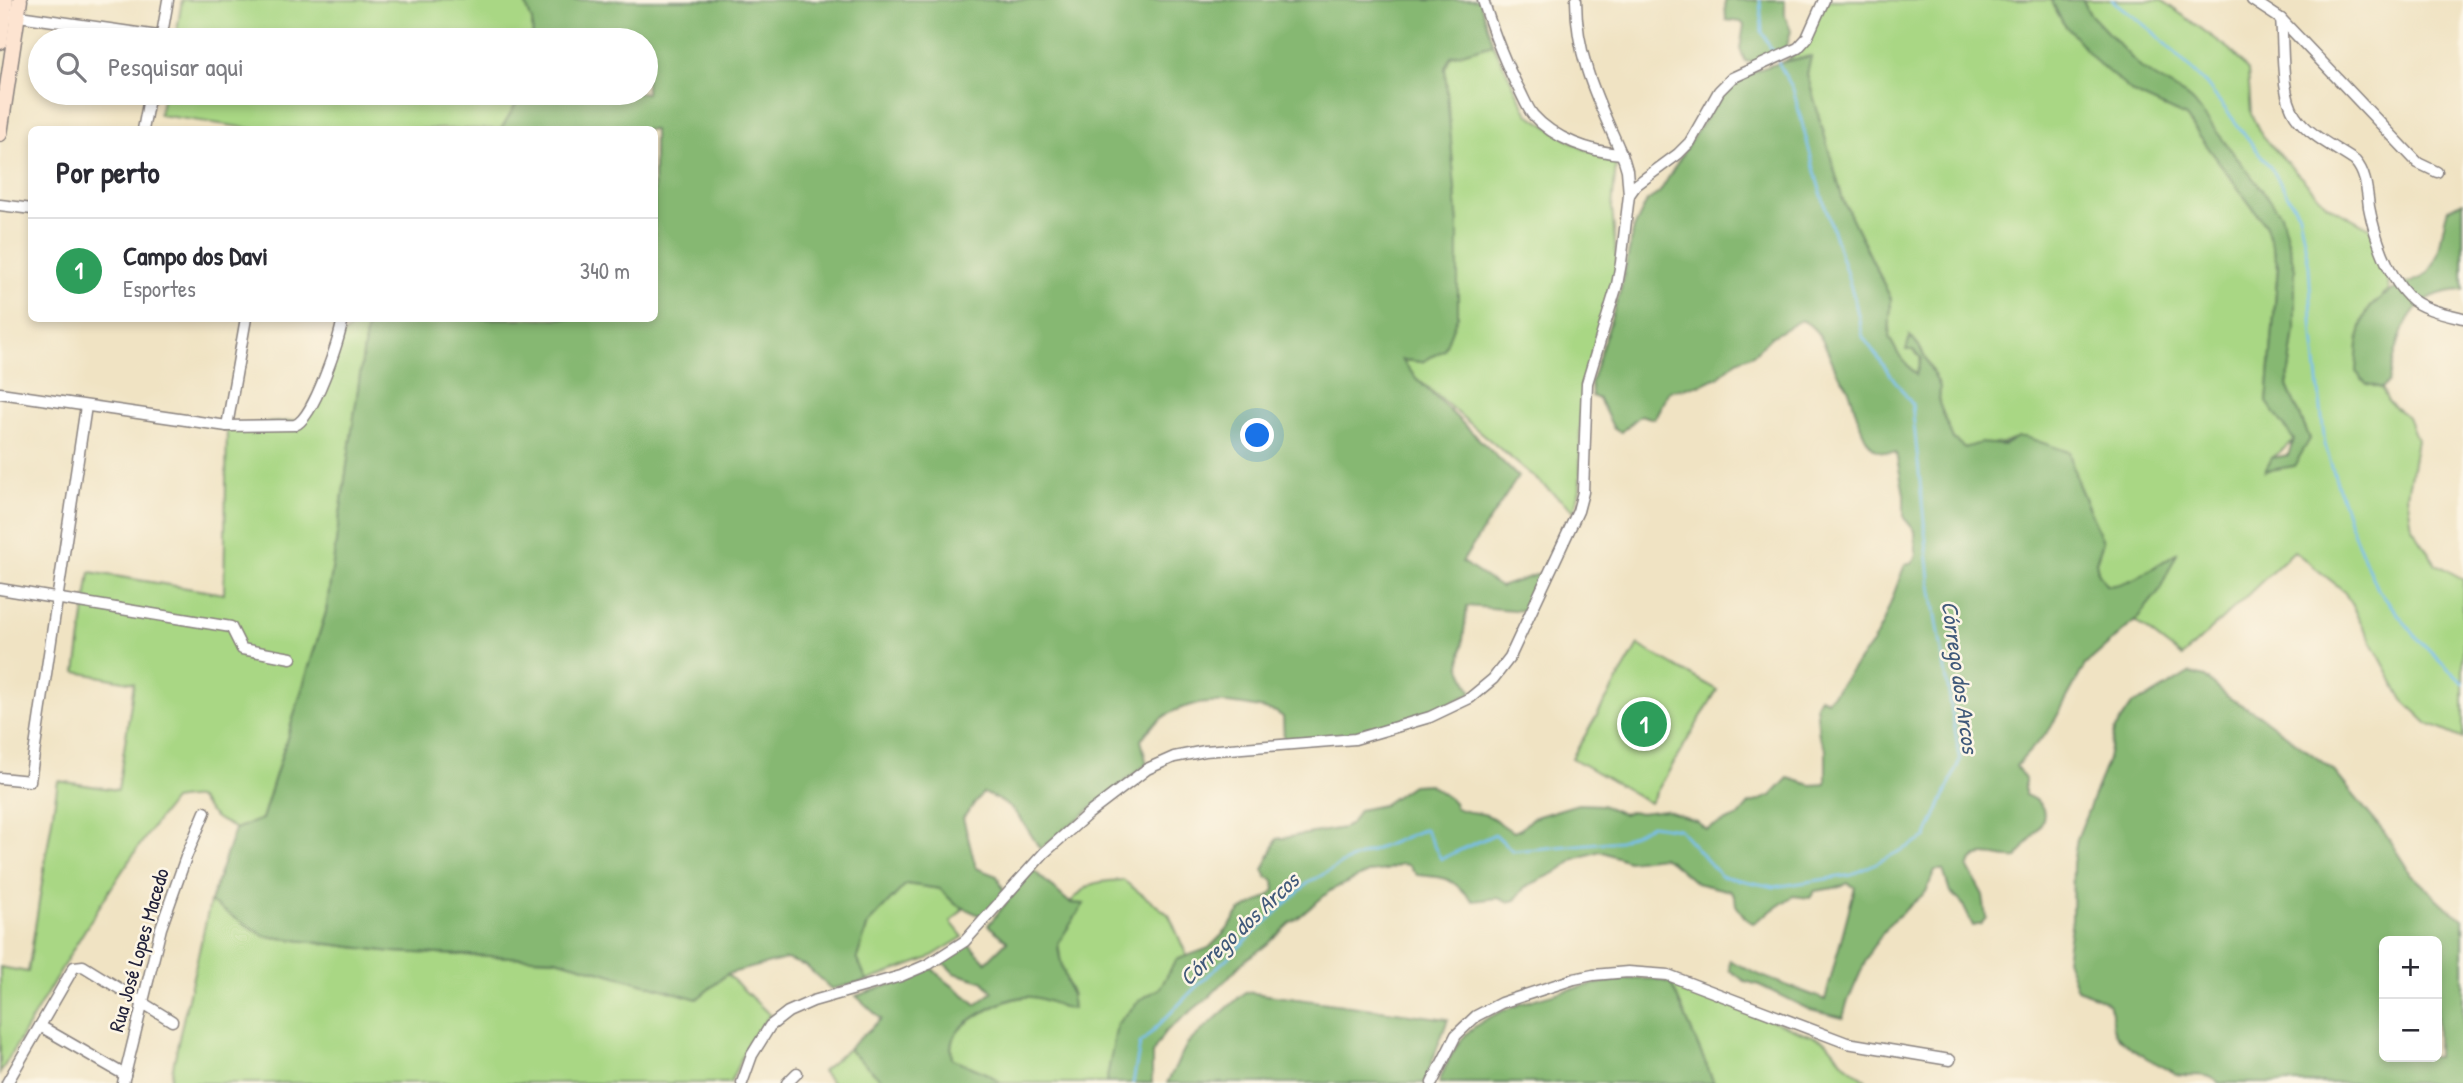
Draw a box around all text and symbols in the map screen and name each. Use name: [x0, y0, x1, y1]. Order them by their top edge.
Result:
search box: [28, 28, 658, 105]
icon: search: [52, 48, 90, 86]
text: Pesquisar aqui: [108, 49, 244, 84]
text: Por perto: [56, 152, 160, 192]
text: Campo dos Davi: [123, 238, 268, 273]
text: 1: [75, 255, 83, 286]
text: 340 m: [580, 255, 630, 286]
text: Esportes: [123, 273, 196, 304]
your location: [1240, 418, 1274, 452]
water label: Córrego dos Arcos: [1934, 599, 1987, 757]
pin: 1: [1621, 698, 1667, 750]
water label: Córrego dos Arcos: [1172, 864, 1307, 993]
street label: Rua José Lopes Macedo: [101, 865, 176, 1035]
map controls: [2379, 936, 2442, 1062]
button: +: [2379, 936, 2442, 999]
button: −: [2379, 999, 2442, 1062]

